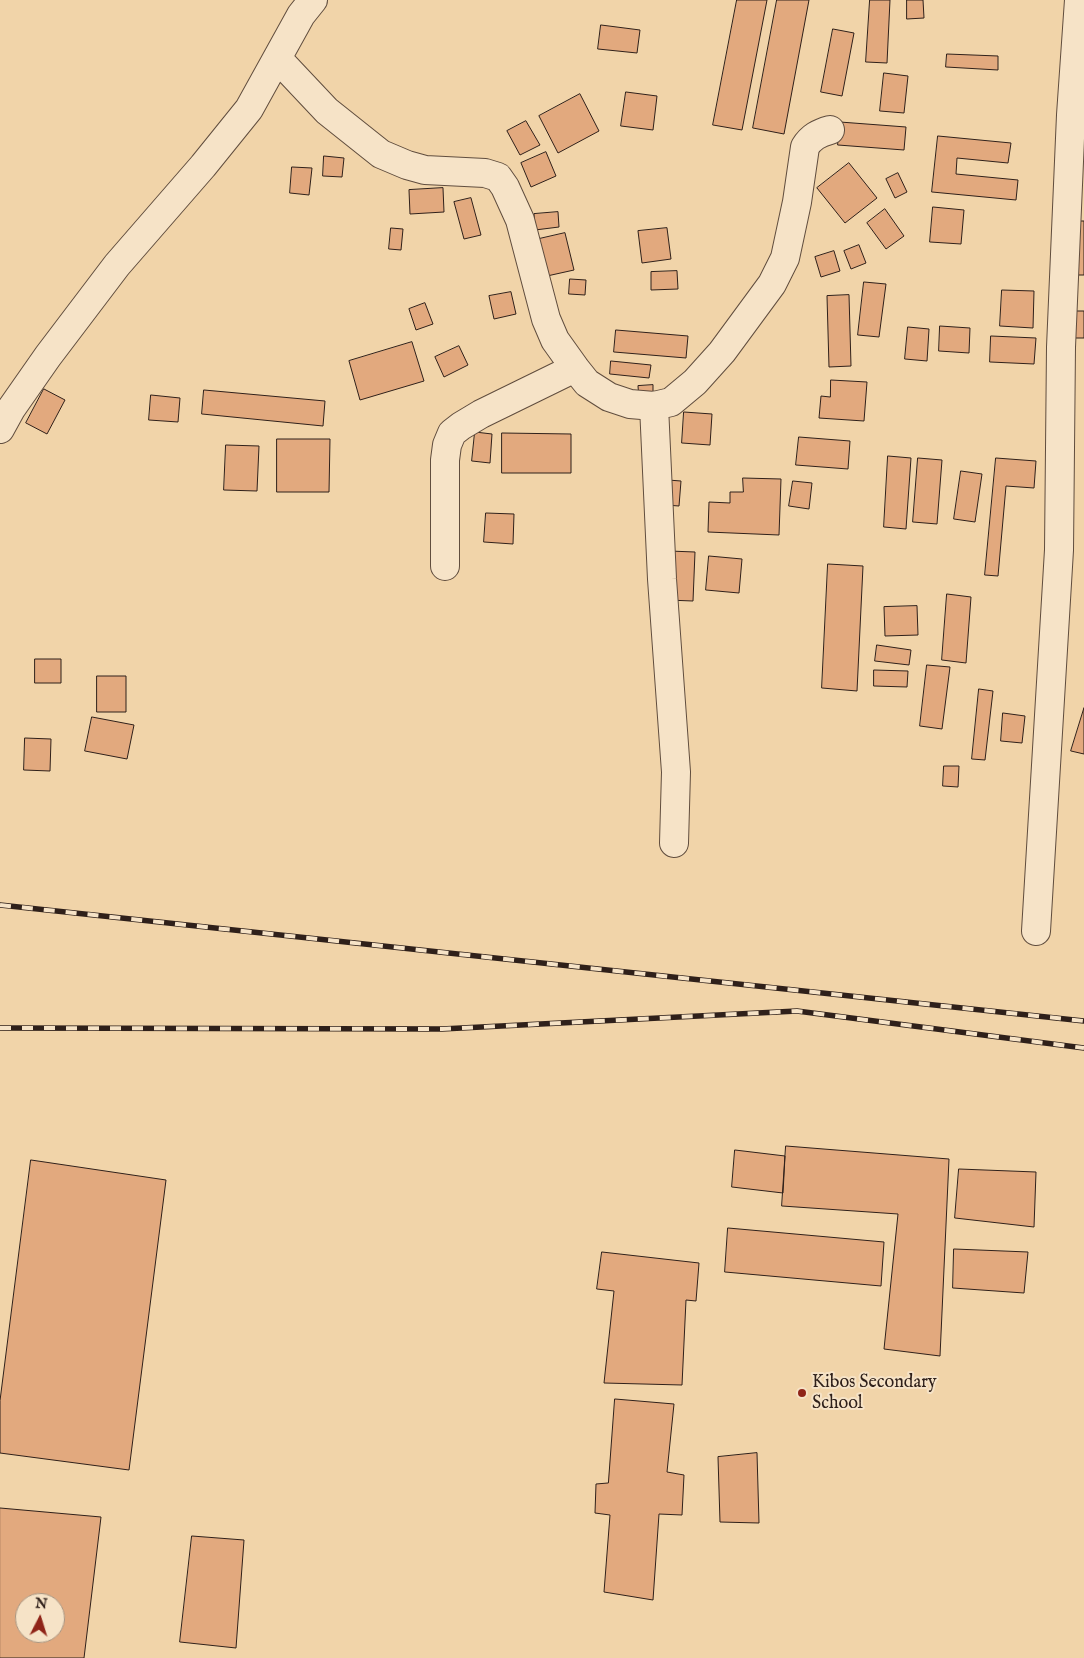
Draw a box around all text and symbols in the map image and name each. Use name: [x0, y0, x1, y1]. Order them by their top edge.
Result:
place label: Kibos Secondary School: [812, 1372, 937, 1415]
marker: Kibos Secondary School: [796, 1387, 808, 1399]
north arrow: [15, 1593, 65, 1643]
text: N: [34, 1595, 48, 1614]

